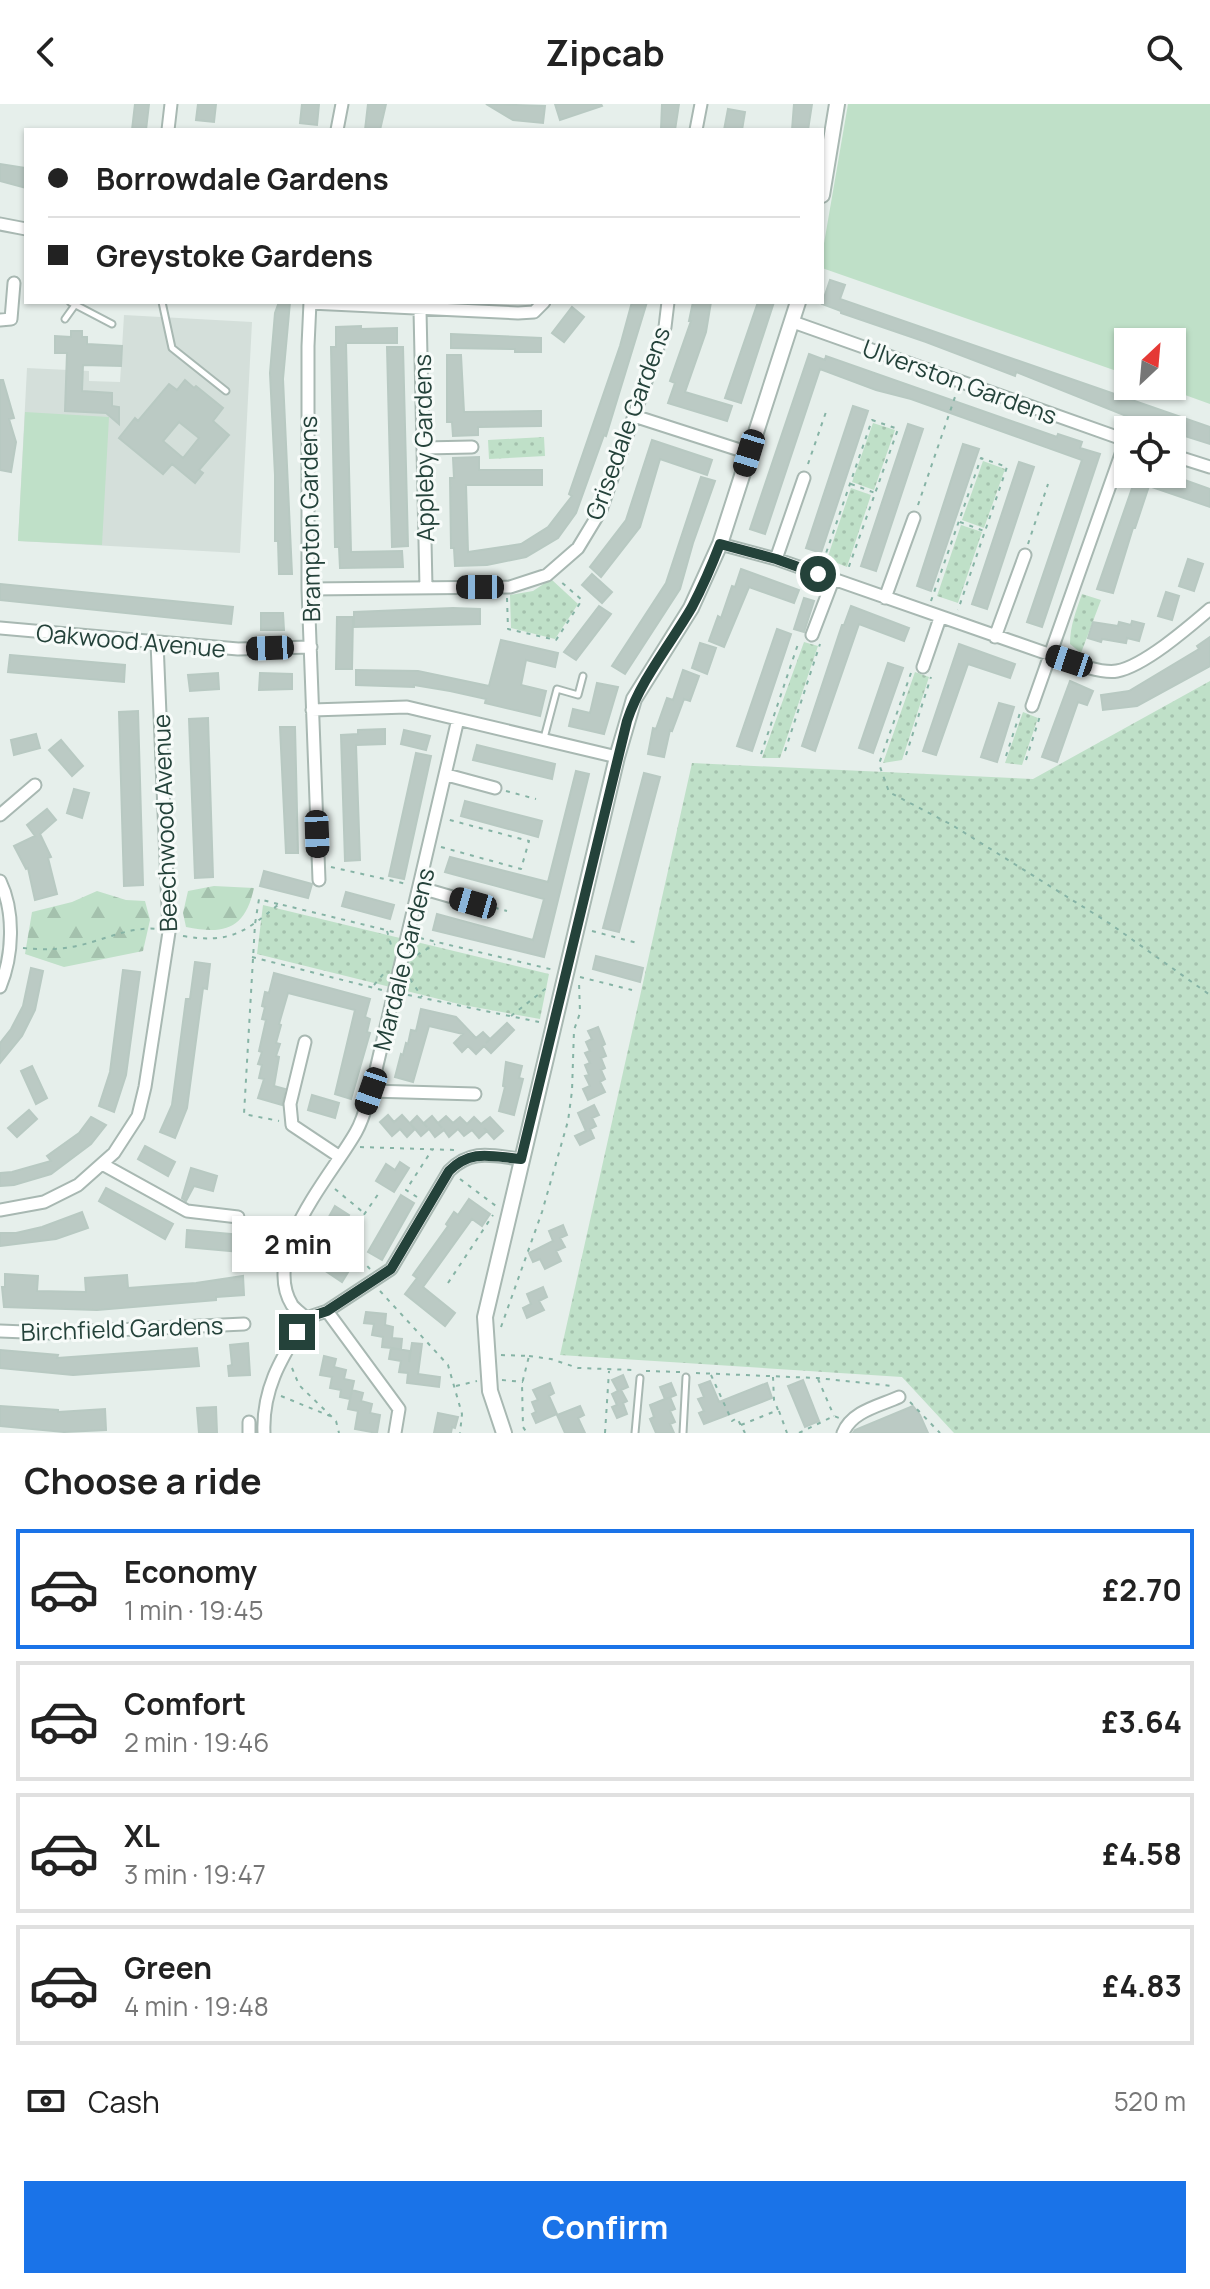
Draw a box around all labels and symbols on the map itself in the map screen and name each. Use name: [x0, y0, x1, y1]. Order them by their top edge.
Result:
street label: Grisedale Gardens: [577, 322, 677, 524]
north arrow: [1114, 328, 1186, 400]
street label: Ulverston Gardens: [858, 330, 1062, 432]
street label: Appleby Gardens: [405, 354, 441, 542]
street label: Brampton Gardens: [291, 415, 327, 623]
car: [731, 427, 767, 479]
route start: [800, 556, 836, 592]
car: [456, 575, 504, 599]
street label: Oakwood Avenue: [35, 615, 227, 665]
car: [246, 635, 294, 661]
car: [1042, 642, 1096, 680]
street label: Beechwood Avenue: [144, 714, 184, 932]
car: [304, 810, 330, 858]
street label: Mardale Gardens: [364, 864, 442, 1054]
car: [447, 885, 499, 921]
car: [352, 1064, 390, 1118]
callout: 2 min: [231, 1216, 363, 1272]
street label: Birchfield Gardens: [20, 1308, 224, 1348]
route end: [279, 1314, 315, 1350]

